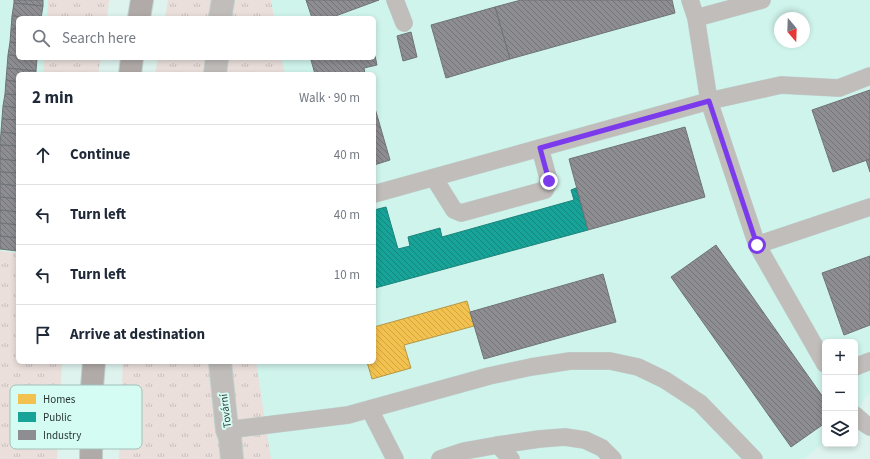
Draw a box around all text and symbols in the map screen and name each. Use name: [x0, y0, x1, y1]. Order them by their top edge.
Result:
north arrow: [774, 12, 810, 48]
search box: [16, 16, 376, 60]
icon: search: [30, 27, 52, 49]
text: Search here: [62, 28, 136, 49]
text: 2 min: [32, 86, 73, 110]
text: Walk · 90 m: [299, 89, 360, 107]
icon: ahead: [32, 144, 54, 166]
text: Continue: [70, 144, 130, 165]
text: 40 m: [334, 146, 360, 164]
route end: [540, 172, 558, 190]
icon: left: [32, 204, 54, 226]
text: Turn left: [70, 204, 126, 225]
text: 40 m: [334, 206, 360, 224]
route start: [748, 236, 766, 254]
icon: left: [32, 264, 54, 286]
text: Turn left: [70, 264, 126, 285]
text: 10 m: [334, 266, 360, 284]
icon: arrive: [32, 324, 54, 346]
text: Arrive at destination: [70, 324, 205, 345]
map controls: [822, 339, 858, 447]
button: +: [822, 339, 858, 375]
button: −: [822, 375, 858, 411]
legend: [10, 385, 142, 449]
text: Homes: [43, 392, 76, 407]
street label: Tovární: [216, 393, 235, 429]
text: Public: [43, 410, 72, 425]
button: layers: [822, 411, 858, 447]
text: Industry: [43, 428, 81, 443]

